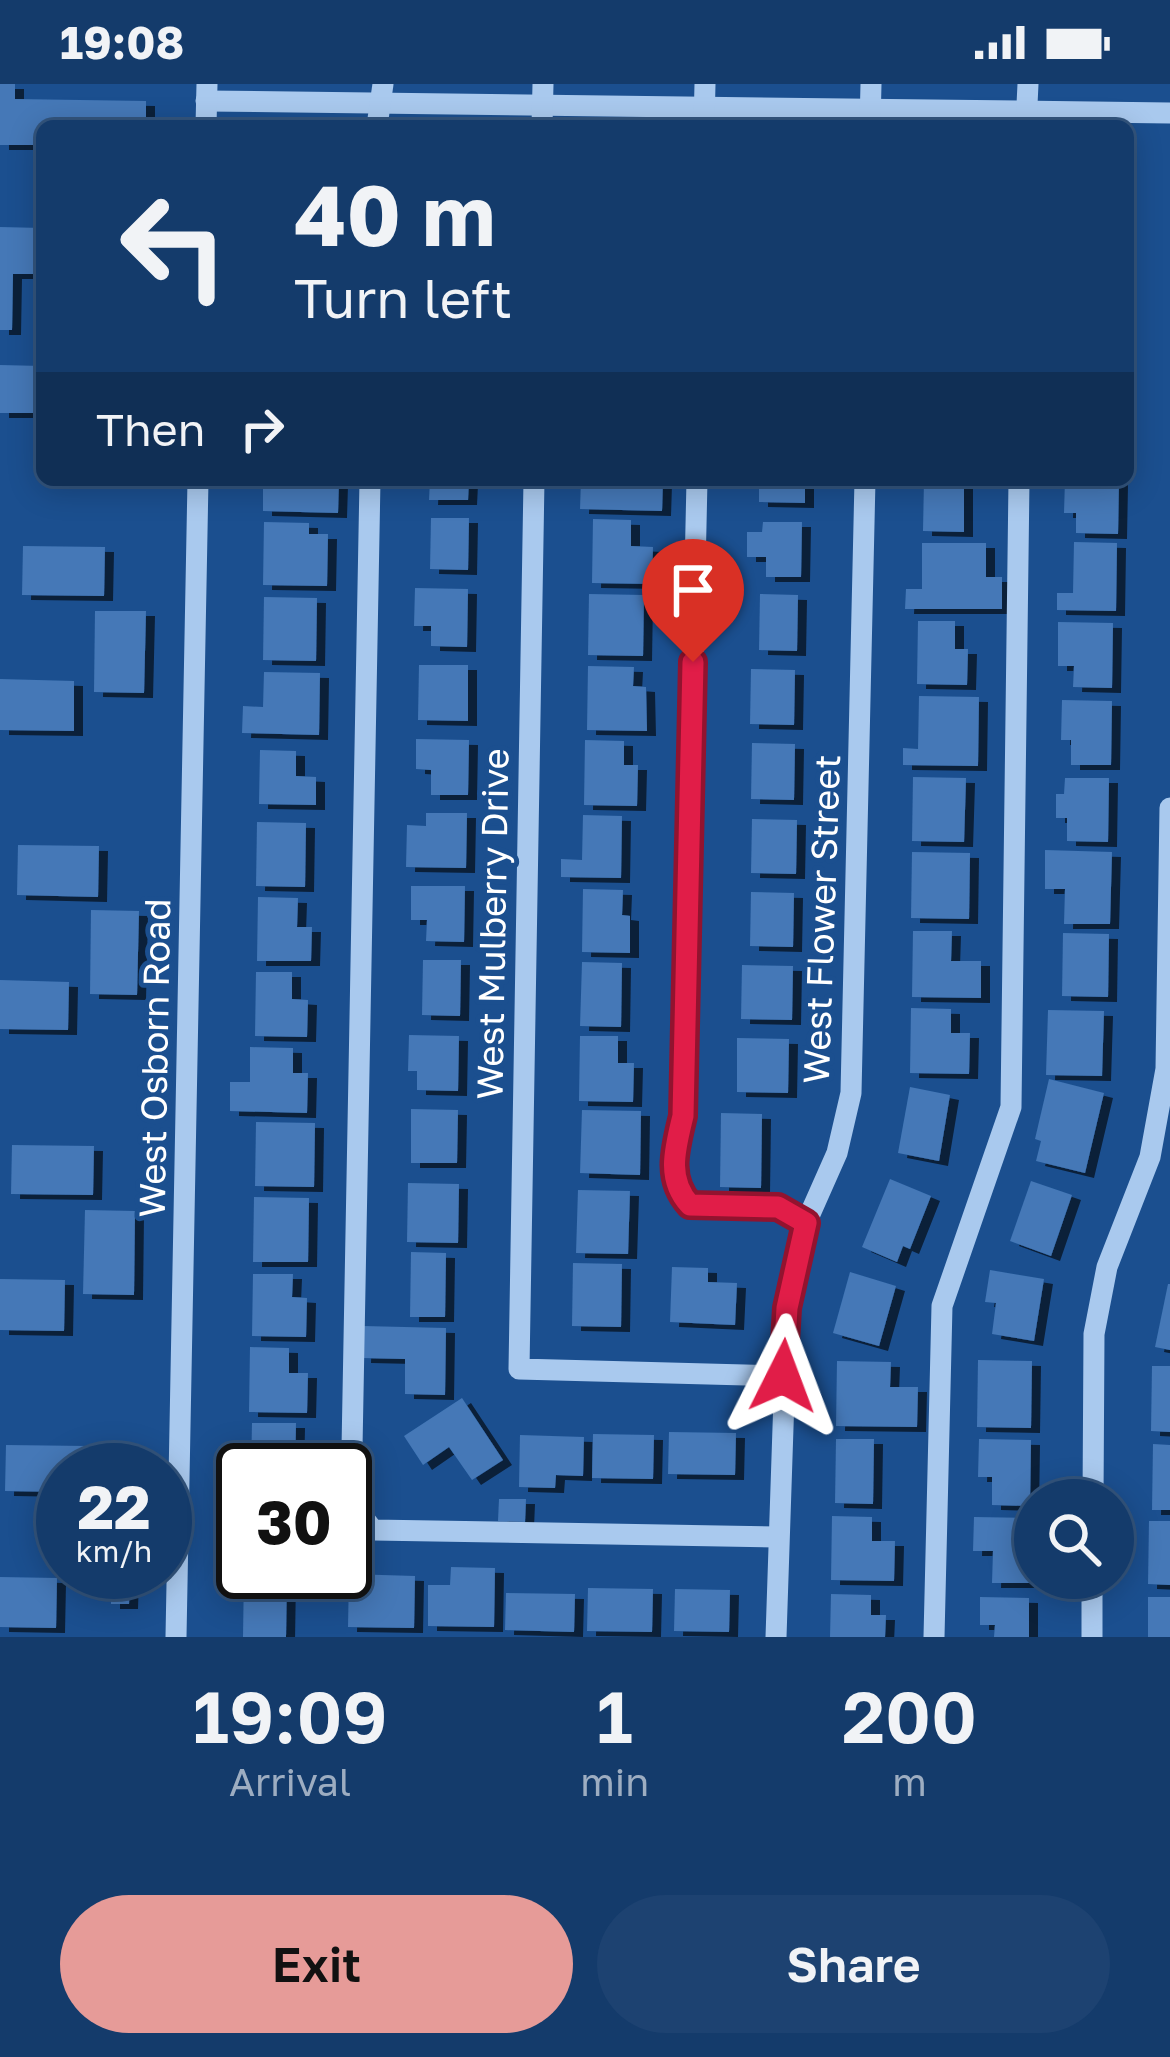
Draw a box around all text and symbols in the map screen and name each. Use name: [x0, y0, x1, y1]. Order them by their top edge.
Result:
text: 19:08: [60, 15, 184, 69]
text: 40 m: [294, 164, 496, 264]
icon: left: [96, 168, 252, 324]
text: Turn left: [294, 265, 512, 330]
icon: right: [229, 396, 295, 462]
text: Then: [96, 402, 205, 456]
pin: [642, 539, 744, 662]
icon: arrive: [660, 557, 726, 623]
street label: West Mulberry Drive: [467, 748, 517, 1100]
street label: West Flower Street: [794, 754, 848, 1084]
street label: West Osborn Road: [130, 898, 178, 1218]
position arrow: [720, 1313, 846, 1439]
speed limit sign: 30: [216, 1443, 372, 1599]
text: 22: [77, 1470, 151, 1542]
map controls: [1014, 1479, 1134, 1599]
button: search: [1014, 1479, 1134, 1599]
text: km/h: [76, 1533, 152, 1569]
text: 19:09: [193, 1672, 387, 1759]
text: 1: [597, 1672, 633, 1759]
text: 200: [842, 1672, 977, 1759]
text: Arrival: [229, 1758, 351, 1805]
text: min: [580, 1758, 649, 1805]
text: m: [892, 1758, 927, 1805]
button: Exit: [60, 1895, 573, 2033]
button: Share: [597, 1895, 1110, 2033]

